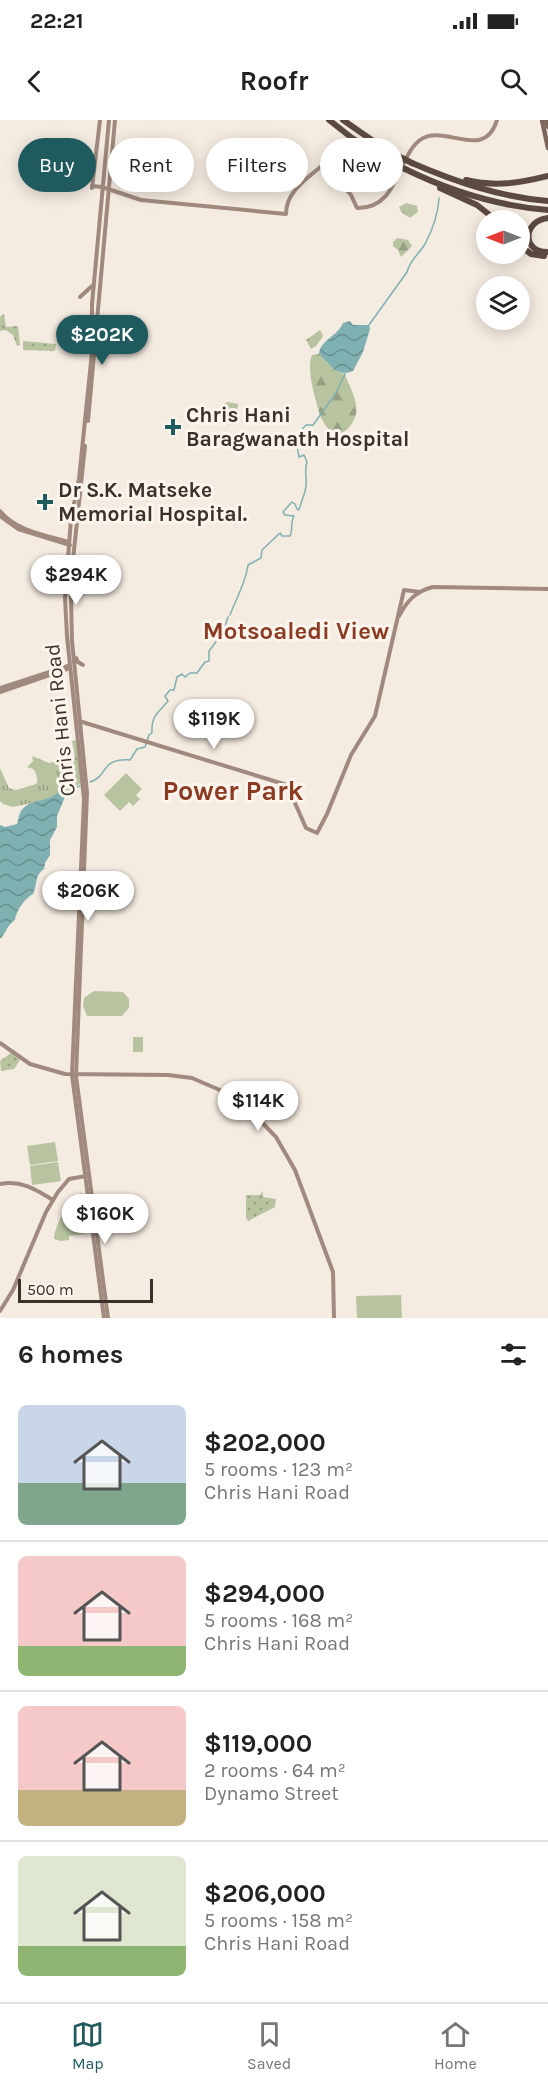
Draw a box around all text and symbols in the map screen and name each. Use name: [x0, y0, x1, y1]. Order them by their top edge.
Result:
text: 22:21: [30, 8, 84, 34]
icon: back: [18, 65, 51, 98]
text: Roofr: [240, 65, 308, 97]
icon: search: [497, 65, 530, 98]
chip: Buy: [18, 138, 96, 192]
chip: Rent: [108, 138, 194, 192]
chip: Filters: [206, 138, 308, 192]
chip: New: [320, 138, 403, 192]
north arrow: [476, 210, 530, 264]
map controls: [476, 210, 530, 330]
button: layers: [476, 276, 530, 330]
pin: $202K: [60, 315, 144, 366]
text: $202K: [70, 323, 134, 346]
place label: Chris Hani Baragwanath Hospital: [186, 403, 409, 451]
marker: Chris Hani Baragwanath Hospital: [164, 418, 182, 436]
place label: Dr S.K. Matseke Memorial Hospital.: [58, 478, 247, 526]
marker: Dr S.K. Matseke Memorial Hospital.: [36, 493, 54, 511]
pin: $294K: [34, 555, 118, 606]
text: $294K: [44, 563, 108, 586]
district label: Motsoaledi View: [203, 617, 389, 645]
street label: Chris Hani Road: [40, 643, 80, 797]
pin: $119K: [172, 699, 256, 750]
text: $119K: [187, 707, 241, 730]
district label: Power Park: [162, 775, 304, 807]
pin: $206K: [46, 871, 130, 922]
text: $206K: [56, 879, 120, 902]
pin: $114K: [216, 1081, 300, 1132]
text: $114K: [231, 1089, 285, 1112]
pin: $160K: [63, 1194, 147, 1245]
text: $160K: [76, 1202, 134, 1225]
scale bar: [18, 1276, 153, 1304]
text: 500 m: [27, 1280, 74, 1299]
icon: filters: [497, 1338, 530, 1371]
text: 6 homes: [18, 1339, 123, 1370]
text: $202,000: [204, 1427, 326, 1458]
icon: home: [66, 1429, 138, 1501]
text: 5 rooms · 123 m²: [204, 1458, 353, 1481]
text: Chris Hani Road: [204, 1481, 350, 1504]
text: $294,000: [204, 1578, 325, 1609]
icon: home: [66, 1580, 138, 1652]
text: 5 rooms · 168 m²: [204, 1609, 353, 1632]
text: Chris Hani Road: [204, 1632, 350, 1655]
text: $119,000: [204, 1728, 312, 1759]
icon: home: [66, 1730, 138, 1802]
text: 2 rooms · 64 m²: [204, 1759, 346, 1782]
text: Dynamo Street: [204, 1782, 339, 1805]
text: $206,000: [204, 1878, 326, 1909]
icon: home: [66, 1880, 138, 1952]
text: 5 rooms · 158 m²: [204, 1909, 353, 1932]
text: Chris Hani Road: [204, 1932, 350, 1955]
tab: Map: [71, 2018, 104, 2073]
tab: Saved: [247, 2018, 291, 2073]
tab: Home: [434, 2018, 477, 2073]

